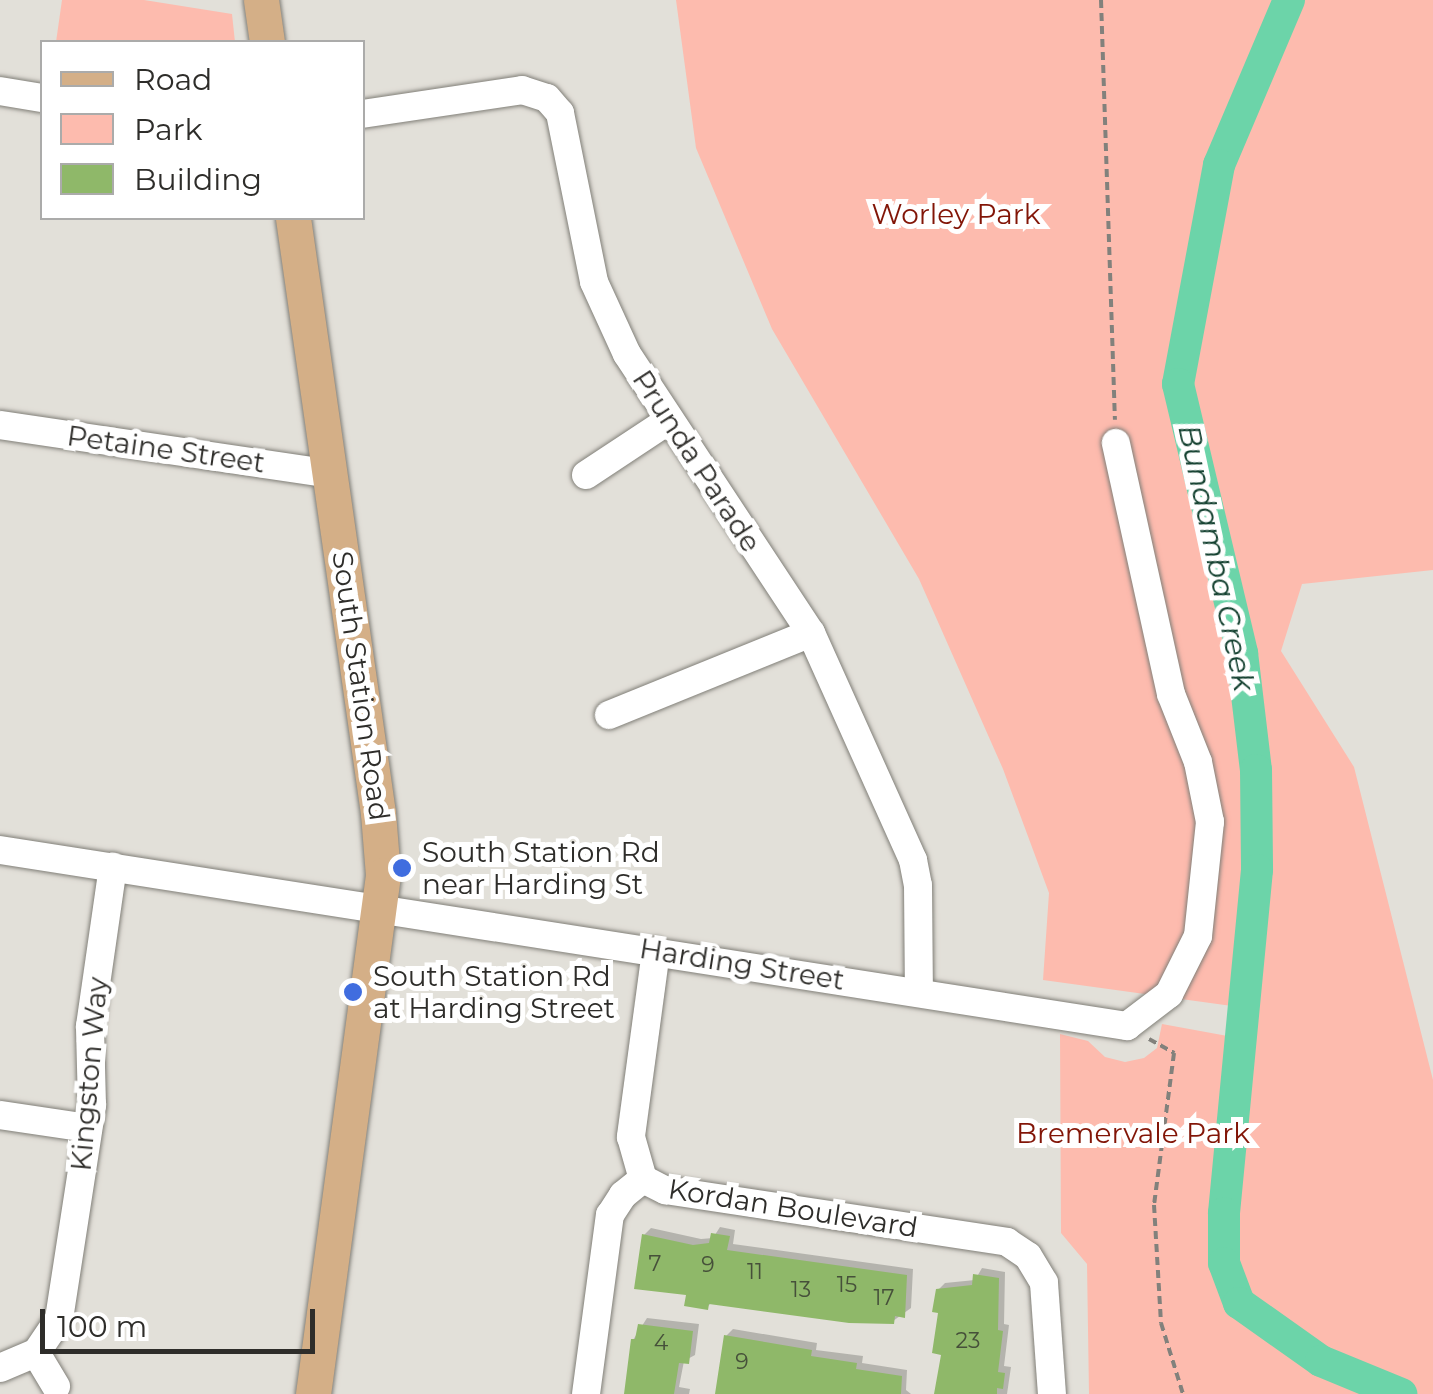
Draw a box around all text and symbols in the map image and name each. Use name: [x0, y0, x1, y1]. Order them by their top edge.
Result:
legend: [40, 40, 365, 220]
text: Road: [134, 61, 212, 98]
text: Park: [134, 111, 203, 148]
text: Building: [134, 161, 262, 198]
park label: Worley Park: [872, 197, 1040, 231]
street label: Prunda Parade: [626, 364, 768, 558]
street label: Petaine Street: [65, 418, 267, 480]
water label: Bundamba Creek: [1170, 422, 1262, 694]
street label: South Station Road: [325, 549, 397, 823]
place label: South Station Rd near Harding St: [422, 835, 660, 901]
marker: South Station Rd near Harding St: [391, 857, 413, 879]
street label: Harding Street: [637, 931, 847, 997]
place label: South Station Rd at Harding Street: [373, 959, 615, 1025]
street label: Kingston Way: [64, 976, 114, 1172]
marker: South Station Rd at Harding Street: [342, 981, 364, 1003]
park label: Bremervale Park: [1016, 1116, 1250, 1150]
street label: Kordan Boulevard: [666, 1172, 920, 1244]
house number: 7: [649, 1251, 661, 1277]
house number: 9: [701, 1252, 715, 1278]
house number: 11: [747, 1259, 763, 1285]
house number: 15: [837, 1272, 857, 1298]
house number: 13: [791, 1277, 811, 1303]
house number: 17: [874, 1285, 894, 1311]
scale bar: [45, 1289, 320, 1351]
text: 100 m: [57, 1308, 147, 1345]
house number: 23: [956, 1328, 980, 1354]
house number: 4: [654, 1330, 668, 1356]
house number: 9: [735, 1349, 749, 1375]

